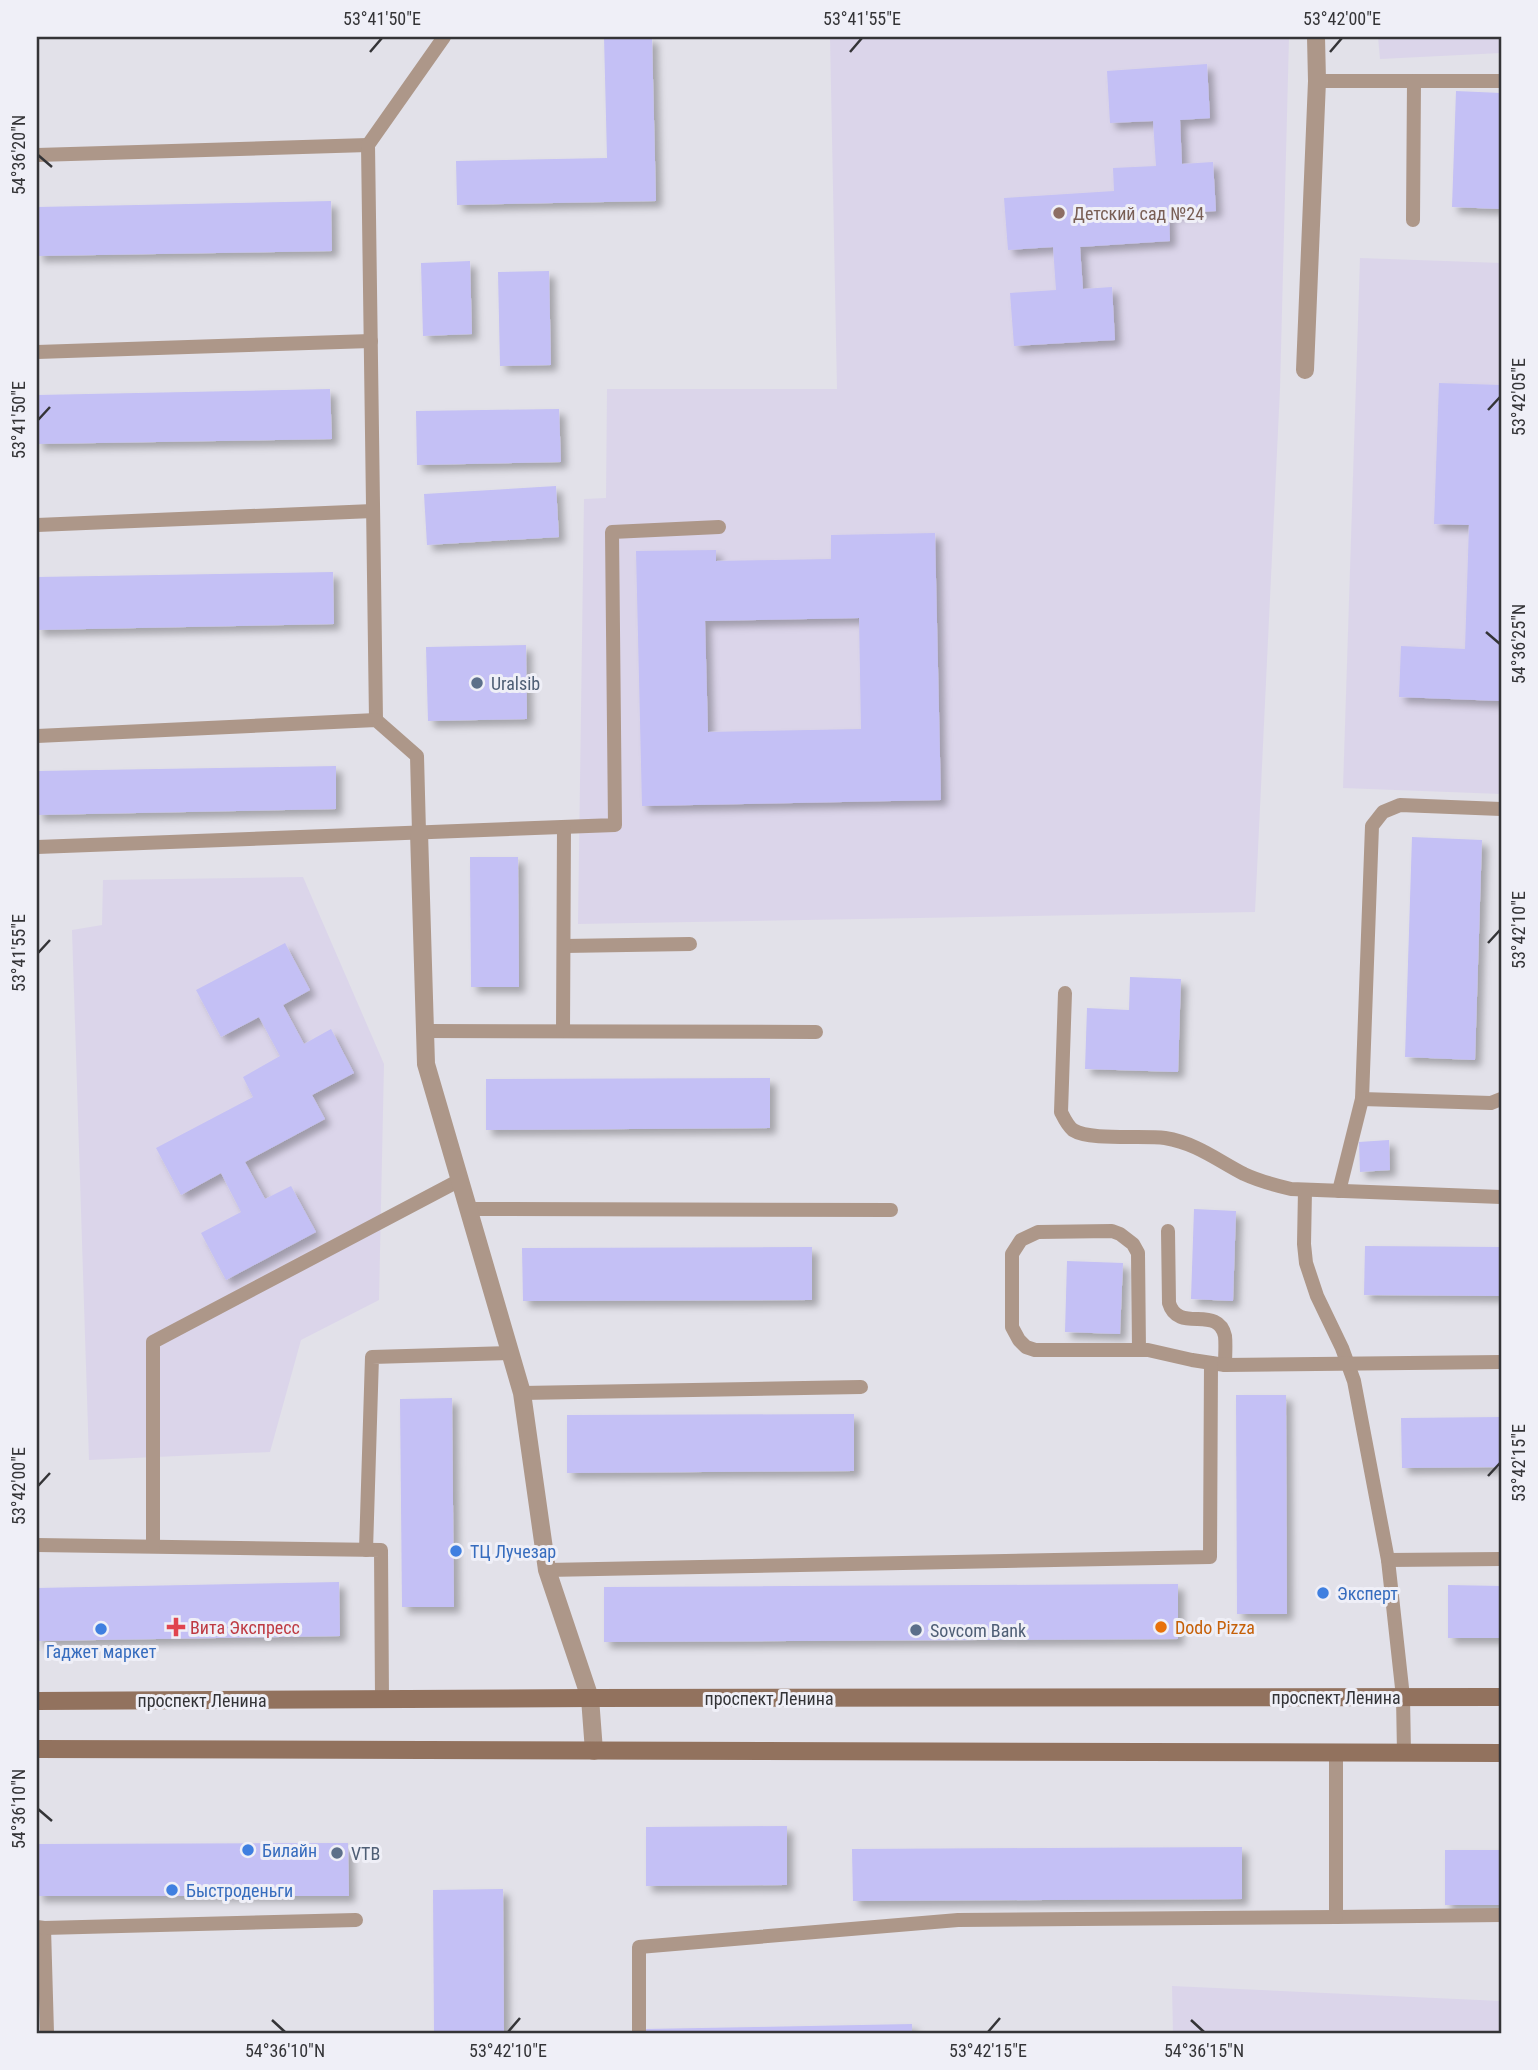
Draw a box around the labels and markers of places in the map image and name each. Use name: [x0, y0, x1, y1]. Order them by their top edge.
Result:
place label: Детский сад №24: [1073, 203, 1204, 224]
marker: Детский сад №24: [1051, 205, 1067, 221]
place label: Uralsib: [491, 673, 540, 694]
marker: Uralsib: [469, 675, 485, 691]
place label: ТЦ Лучезар: [470, 1541, 556, 1562]
marker: ТЦ Лучезар: [448, 1543, 464, 1559]
place label: Эксперт: [1337, 1583, 1398, 1604]
marker: Эксперт: [1315, 1585, 1331, 1601]
place label: Вита Экспресс: [190, 1617, 300, 1638]
place label: Dodo Pizza: [1175, 1617, 1255, 1638]
marker: Вита Экспресс: [168, 1619, 184, 1635]
marker: Dodo Pizza: [1153, 1619, 1169, 1635]
place label: Sovcom Bank: [930, 1620, 1026, 1641]
marker: Гаджет маркет: [93, 1621, 109, 1637]
marker: Sovcom Bank: [908, 1622, 924, 1638]
place label: Гаджет маркет: [46, 1641, 157, 1662]
place label: Билайн: [262, 1840, 317, 1861]
marker: Билайн: [240, 1842, 256, 1858]
place label: VTB: [351, 1843, 380, 1864]
marker: VTB: [329, 1845, 345, 1861]
place label: Быстроденьги: [186, 1880, 293, 1901]
marker: Быстроденьги: [164, 1882, 180, 1898]

